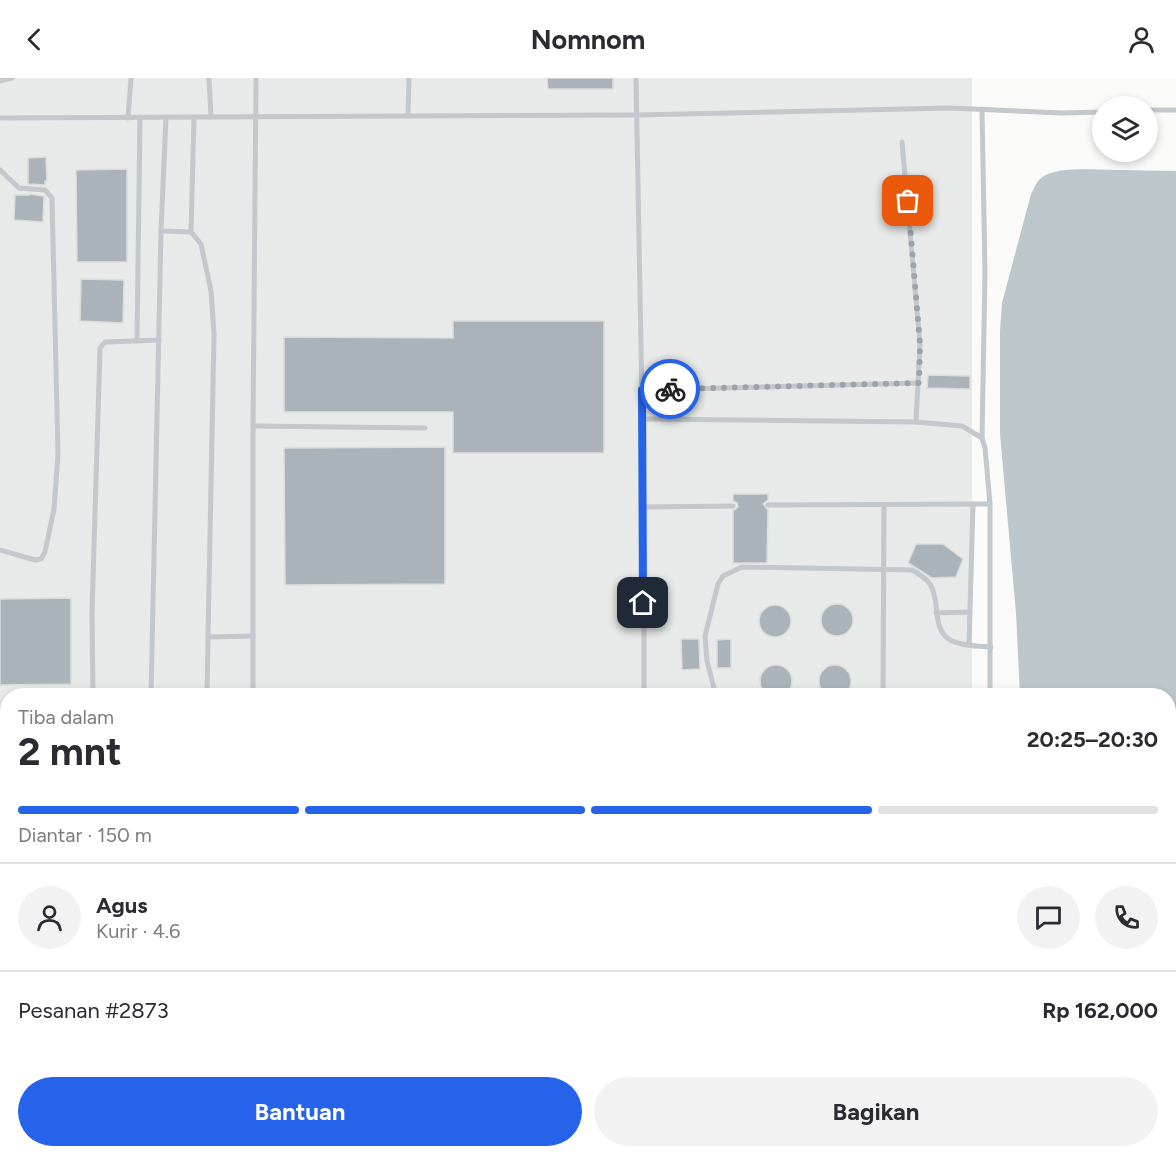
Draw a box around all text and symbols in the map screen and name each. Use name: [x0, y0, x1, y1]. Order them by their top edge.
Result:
icon: back: [18, 23, 51, 56]
text: Nomnom: [531, 23, 645, 56]
icon: person: [1125, 23, 1158, 56]
map controls: [1092, 96, 1158, 162]
button: layers: [1092, 96, 1158, 162]
pin: [882, 175, 933, 226]
icon: bag: [891, 184, 924, 217]
courier: [640, 359, 700, 419]
icon: bike: [654, 373, 687, 406]
pin: [617, 577, 668, 628]
icon: home: [626, 586, 659, 619]
text: Tiba dalam: [18, 705, 114, 729]
text: 20:25–20:30: [1027, 726, 1158, 753]
text: 2 mnt: [18, 728, 122, 775]
text: Diantar · 150 m: [18, 823, 152, 847]
button: person: [18, 886, 81, 949]
button: chat: [1017, 886, 1080, 949]
button: phone: [1095, 886, 1158, 949]
text: Agus: [96, 892, 147, 919]
text: Kurir · 4.6: [96, 919, 180, 943]
text: Pesanan #2873: [18, 997, 169, 1024]
text: Rp 162,000: [1042, 997, 1158, 1024]
button: Bantuan: [18, 1077, 582, 1146]
button: Bagikan: [594, 1077, 1158, 1146]

